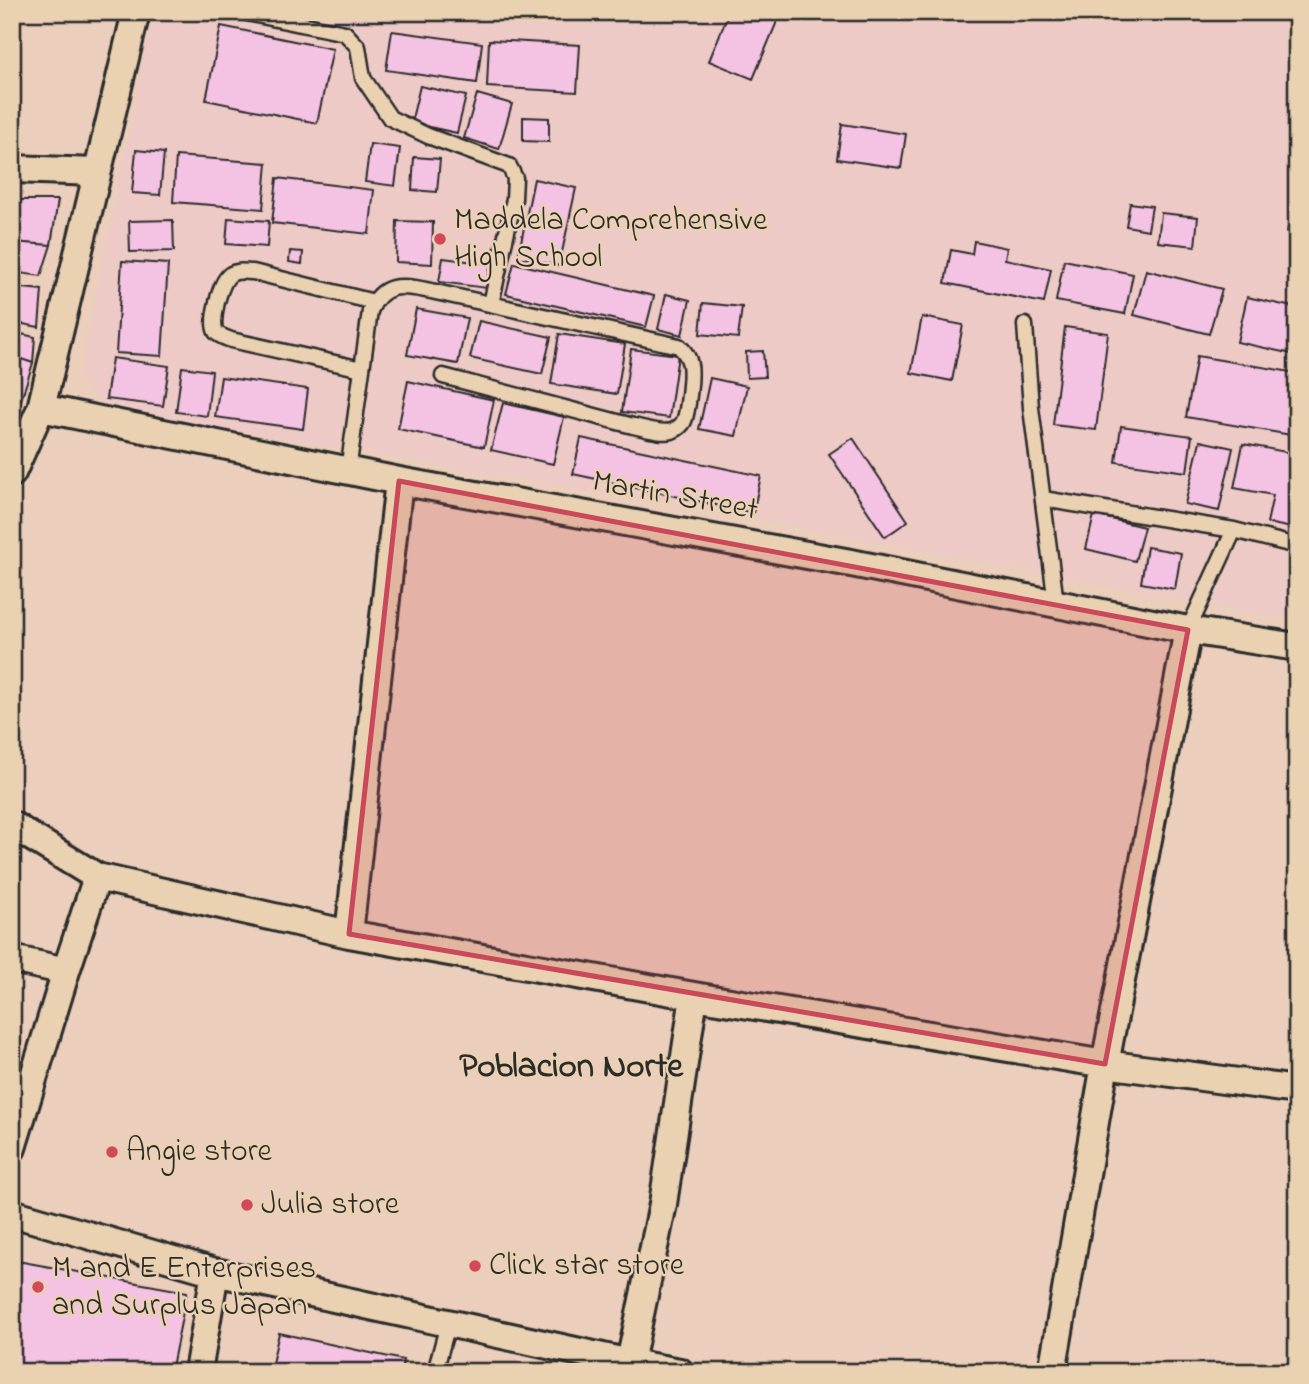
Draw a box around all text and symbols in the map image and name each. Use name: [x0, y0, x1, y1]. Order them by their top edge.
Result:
place label: Maddela Comprehensive High School: [454, 198, 768, 282]
marker: Maddela Comprehensive High School: [432, 231, 448, 247]
street label: Martin Street: [588, 459, 762, 535]
district label: Poblacion Norte: [459, 1042, 684, 1093]
place label: Angie store: [126, 1129, 273, 1176]
marker: Angie store: [104, 1144, 120, 1160]
place label: Julia store: [261, 1182, 400, 1229]
marker: Julia store: [239, 1197, 255, 1213]
place label: Click star store: [489, 1243, 685, 1290]
place label: M and E Enterprises and Surplus Japan: [52, 1246, 316, 1330]
marker: Click star store: [467, 1258, 483, 1274]
marker: M and E Enterprises and Surplus Japan: [30, 1279, 46, 1295]

